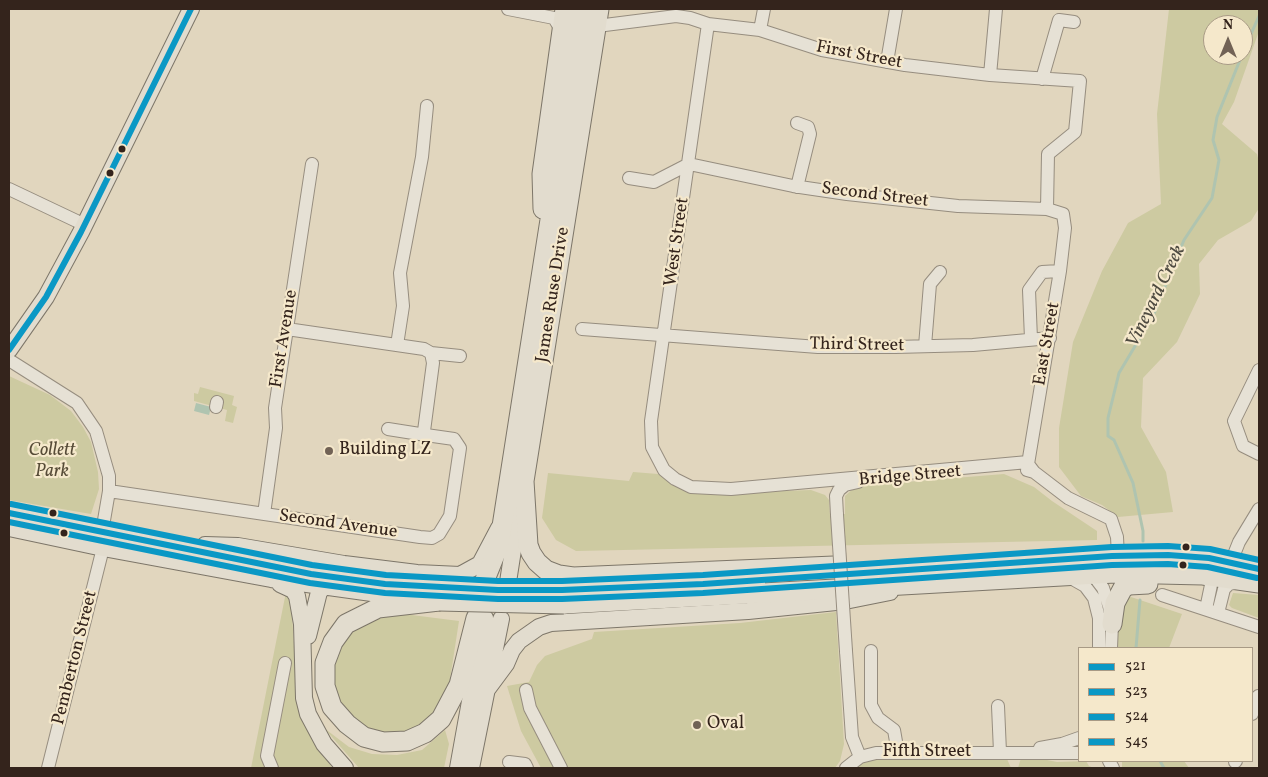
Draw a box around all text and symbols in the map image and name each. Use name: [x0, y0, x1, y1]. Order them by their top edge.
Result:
north arrow: [1203, 15, 1253, 65]
text: N: [1223, 16, 1233, 35]
street label: First Street: [814, 37, 904, 75]
unlabelled marker: [117, 144, 127, 154]
unlabelled marker: [105, 168, 115, 178]
street label: Second Street: [820, 179, 930, 213]
street label: West Street: [661, 196, 695, 288]
street label: James Ruse Drive: [533, 226, 575, 364]
water label: Vineyard Creek: [1122, 242, 1192, 352]
street label: First Avenue: [267, 288, 303, 390]
street label: East Street: [1030, 300, 1066, 388]
street label: Third Street: [809, 334, 905, 358]
place label: Building LZ: [339, 440, 432, 462]
park label: Collett Park: [29, 441, 75, 484]
marker: Building LZ: [323, 445, 335, 457]
street label: Bridge Street: [858, 462, 962, 492]
street label: Second Avenue: [277, 506, 399, 544]
unlabelled marker: [48, 508, 58, 518]
unlabelled marker: [59, 528, 69, 538]
unlabelled marker: [1181, 542, 1191, 552]
unlabelled marker: [1178, 560, 1188, 570]
street label: Pemberton Street: [49, 589, 103, 727]
legend: [1078, 647, 1253, 762]
text: 521: [1125, 656, 1146, 677]
text: 523: [1125, 681, 1148, 702]
text: 524: [1125, 706, 1149, 727]
place label: Oval: [707, 714, 744, 736]
marker: Oval: [691, 719, 703, 731]
text: 545: [1125, 731, 1148, 752]
street label: Fifth Street: [883, 742, 971, 764]

